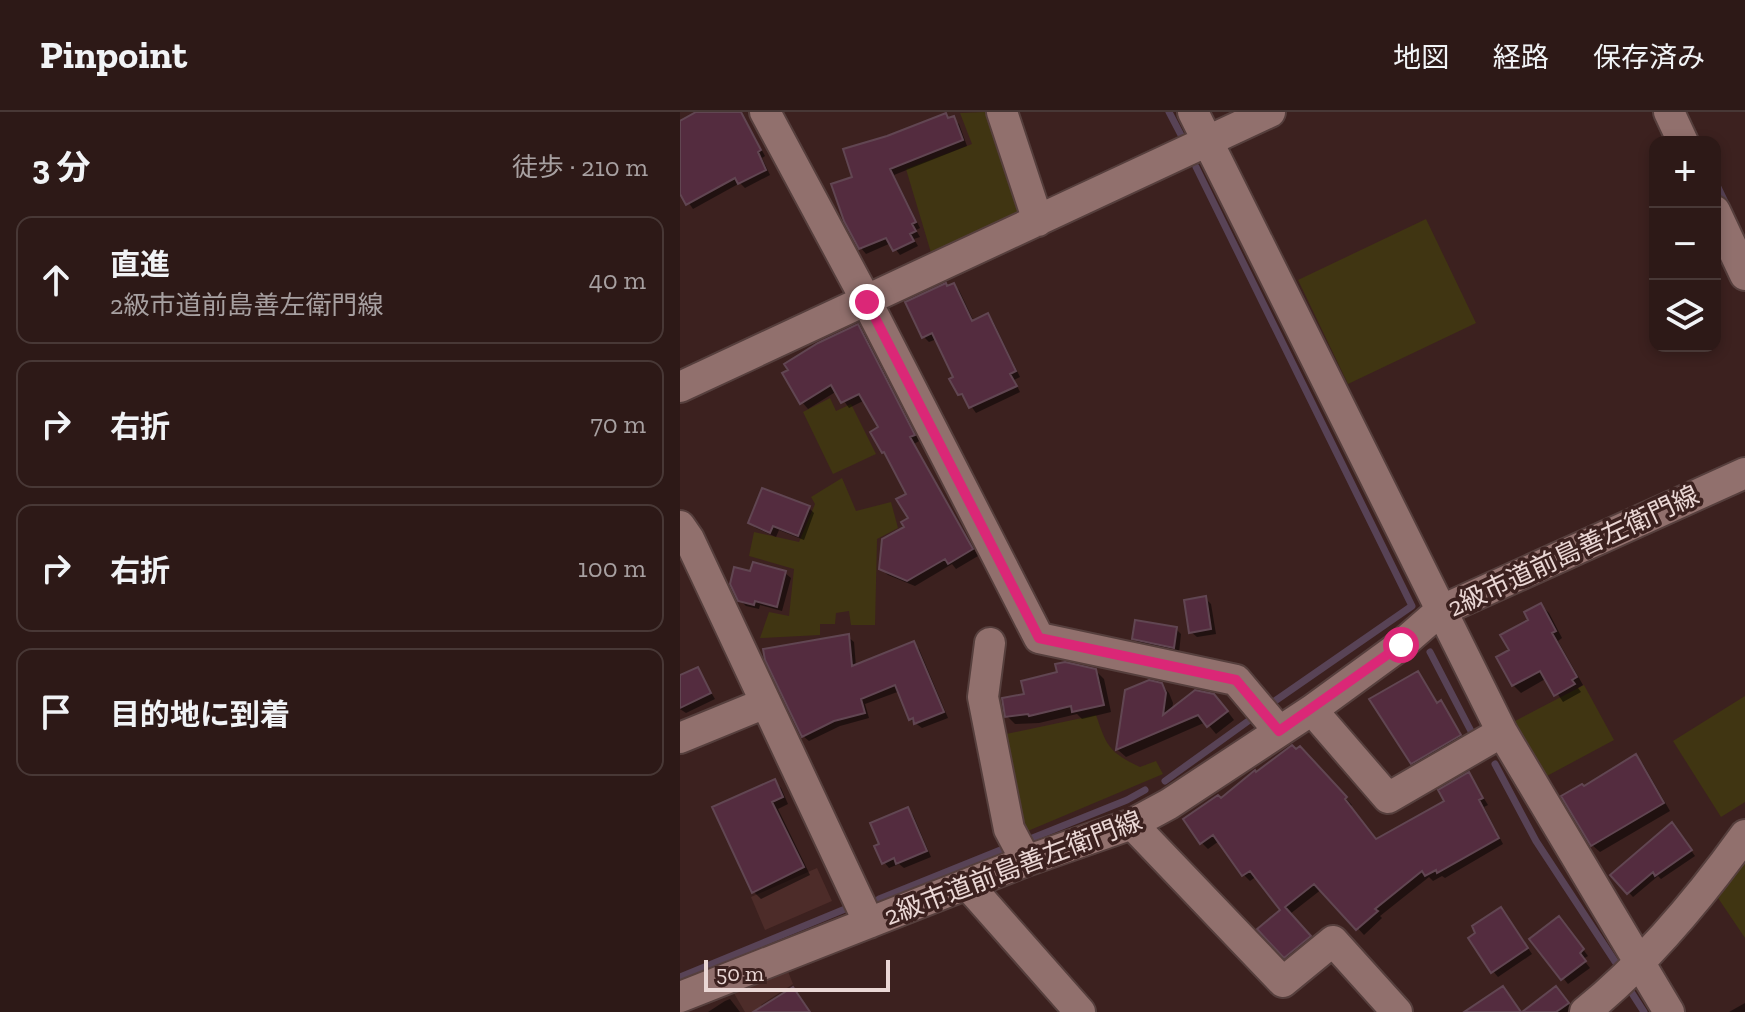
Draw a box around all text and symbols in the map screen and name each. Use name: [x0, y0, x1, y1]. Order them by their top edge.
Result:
text: Pinpoint: [40, 32, 187, 78]
text: 地図: [1393, 41, 1449, 74]
text: 経路: [1493, 41, 1549, 74]
text: 保存済み: [1593, 41, 1705, 74]
map controls: [1649, 136, 1721, 352]
button: +: [1649, 136, 1721, 208]
text: 3 分: [32, 147, 90, 188]
text: 徒歩 · 210 m: [512, 151, 648, 183]
button: −: [1649, 208, 1721, 280]
text: 直進: [110, 247, 170, 283]
icon: ahead: [34, 258, 78, 302]
text: 40 m: [589, 264, 646, 296]
button: layers: [1649, 280, 1721, 352]
route end: [849, 284, 885, 320]
text: 2級市道前島善左衛門線: [110, 289, 383, 321]
icon: right: [34, 402, 78, 446]
text: 70 m: [590, 408, 646, 440]
text: 右折: [110, 409, 170, 445]
street label: 2級市道前島善左衛門線: [1442, 479, 1704, 623]
icon: right: [34, 546, 78, 590]
text: 100 m: [578, 552, 646, 584]
text: 右折: [110, 553, 170, 589]
route start: [1383, 627, 1419, 663]
icon: arrive: [34, 690, 78, 734]
text: 目的地に到着: [110, 697, 290, 733]
street label: 2級市道前島善左衛門線: [880, 804, 1146, 932]
scale bar: [704, 956, 890, 992]
text: 50 m: [716, 960, 764, 987]

